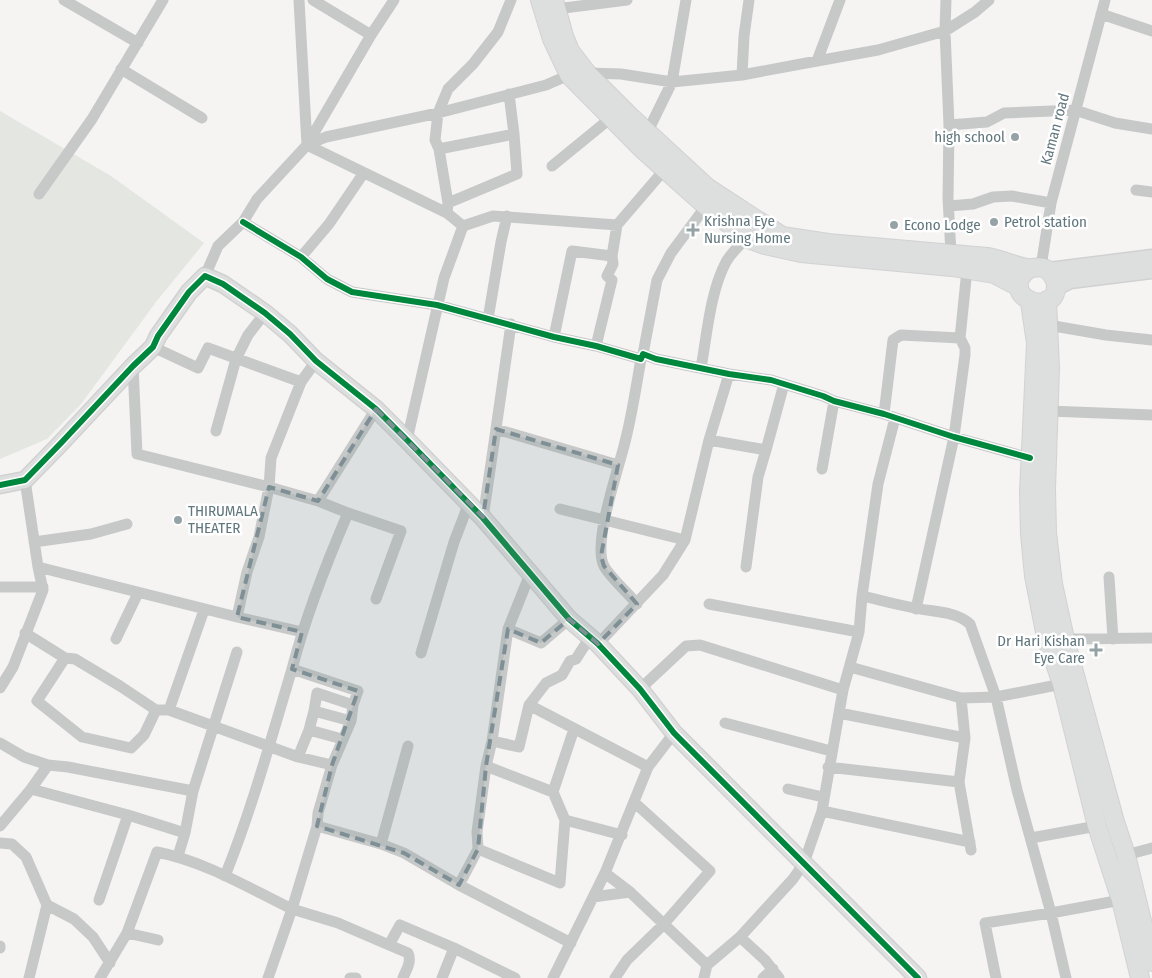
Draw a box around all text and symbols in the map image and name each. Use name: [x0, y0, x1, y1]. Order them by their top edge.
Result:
street label: Kaman road: [1037, 91, 1073, 167]
place label: high school: [934, 128, 1005, 146]
marker: high school: [1009, 131, 1021, 143]
place label: Krishna Eye Nursing Home: [704, 212, 791, 247]
place label: Petrol station: [1004, 213, 1087, 231]
place label: Econo Lodge: [904, 216, 981, 234]
marker: Petrol station: [988, 216, 1000, 228]
marker: Econo Lodge: [888, 219, 900, 231]
marker: Krishna Eye Nursing Home: [686, 223, 700, 237]
place label: THIRUMALA THEATER: [188, 502, 258, 537]
marker: THIRUMALA THEATER: [172, 514, 184, 526]
place label: Dr Hari Kishan Eye Care: [997, 632, 1085, 667]
marker: Dr Hari Kishan Eye Care: [1089, 643, 1103, 657]

